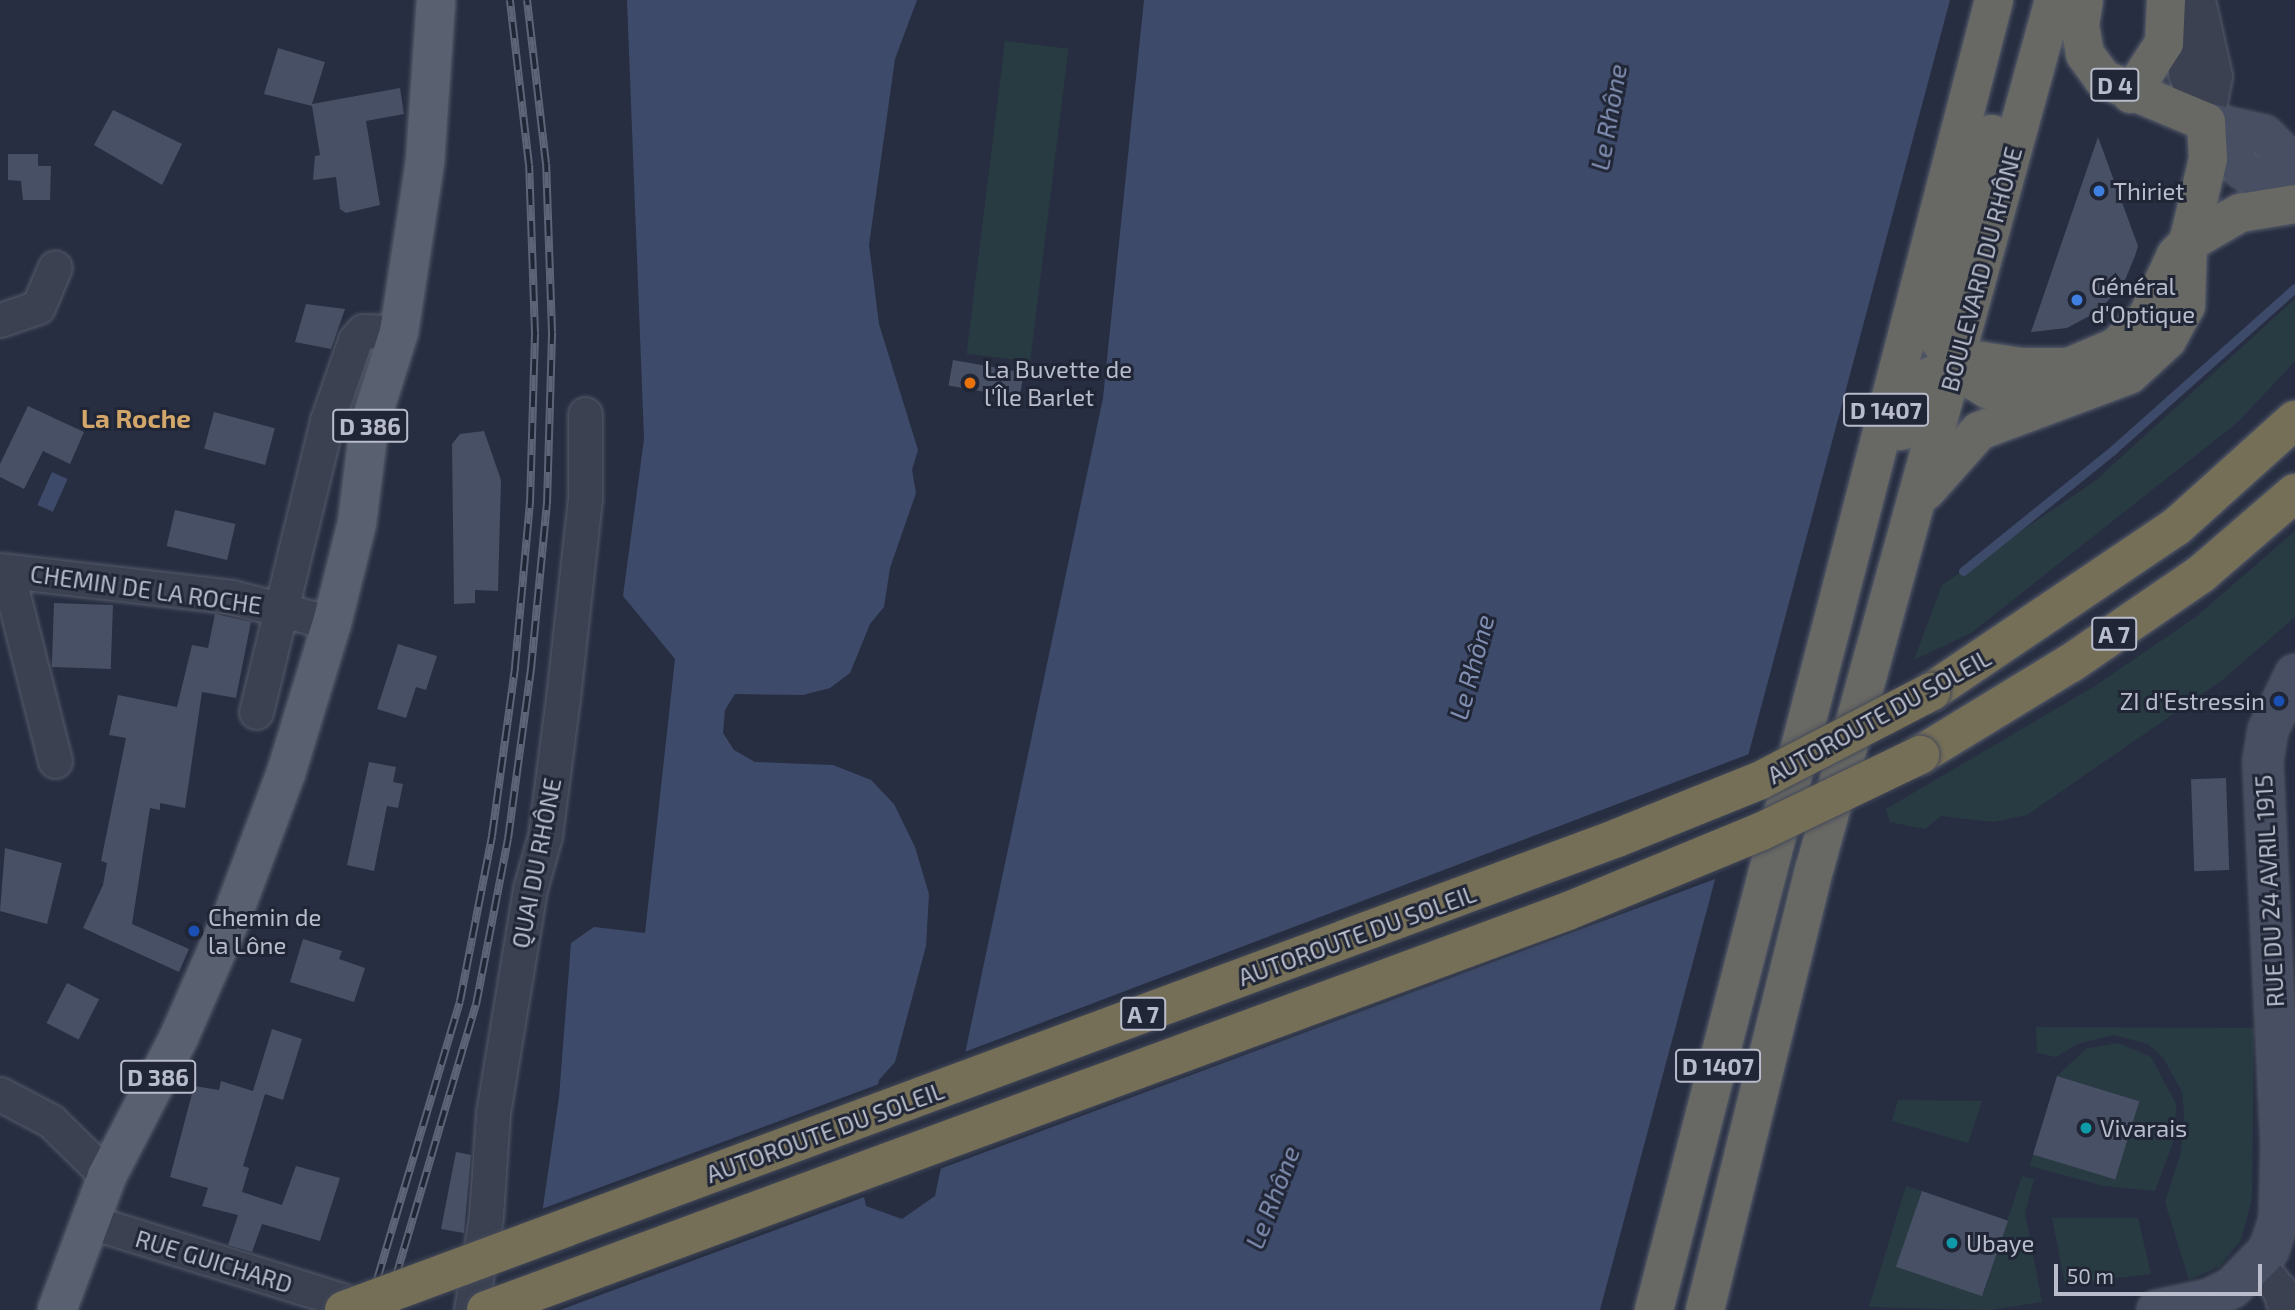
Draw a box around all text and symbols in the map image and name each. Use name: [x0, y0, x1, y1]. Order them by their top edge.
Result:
water label: Le Rhône: [1583, 61, 1633, 173]
road number: D 4: [2089, 66, 2141, 104]
street label: BOULEVARD DU RHÔNE: [1934, 144, 2028, 394]
place label: Thiriet: [2113, 177, 2184, 205]
marker: Thiriet: [2091, 183, 2107, 199]
place label: Général d'Optique: [2091, 272, 2195, 328]
marker: Général d'Optique: [2069, 292, 2085, 308]
place label: La Buvette de l'Île Barlet: [984, 355, 1132, 411]
marker: La Buvette de l'Île Barlet: [962, 375, 978, 391]
road number: D 1407: [1842, 390, 1930, 430]
district label: La Roche: [81, 402, 191, 434]
road number: D 386: [332, 406, 408, 446]
street label: CHEMIN DE LA ROCHE: [28, 558, 264, 620]
water label: Le Rhône: [1442, 611, 1500, 723]
road number: A 7: [2090, 614, 2138, 654]
street label: AUTOROUTE DU SOLEIL: [1762, 643, 1996, 789]
place label: ZI d'Estressin: [2120, 687, 2265, 715]
marker: ZI d'Estressin: [2271, 693, 2287, 709]
street label: RUE DU 24 AVRIL 1915: [2249, 774, 2289, 1008]
street label: QUAI DU RHÔNE: [505, 775, 567, 951]
street label: AUTOROUTE DU SOLEIL: [1234, 879, 1480, 991]
place label: Chemin de la Lône: [208, 903, 321, 959]
marker: Chemin de la Lône: [186, 923, 202, 939]
road number: A 7: [1118, 995, 1168, 1034]
road number: D 1407: [1674, 1046, 1762, 1086]
road number: D 386: [120, 1058, 196, 1096]
street label: AUTOROUTE DU SOLEIL: [702, 1076, 948, 1188]
place label: Vivarais: [2100, 1114, 2187, 1142]
marker: Vivarais: [2078, 1120, 2094, 1136]
water label: Le Rhône: [1238, 1141, 1306, 1253]
street label: RUE GUICHARD: [132, 1223, 296, 1299]
place label: Ubaye: [1966, 1229, 2034, 1257]
marker: Ubaye: [1944, 1235, 1960, 1251]
scale bar: [2057, 1250, 2265, 1294]
text: 50 m: [2067, 1263, 2114, 1288]

